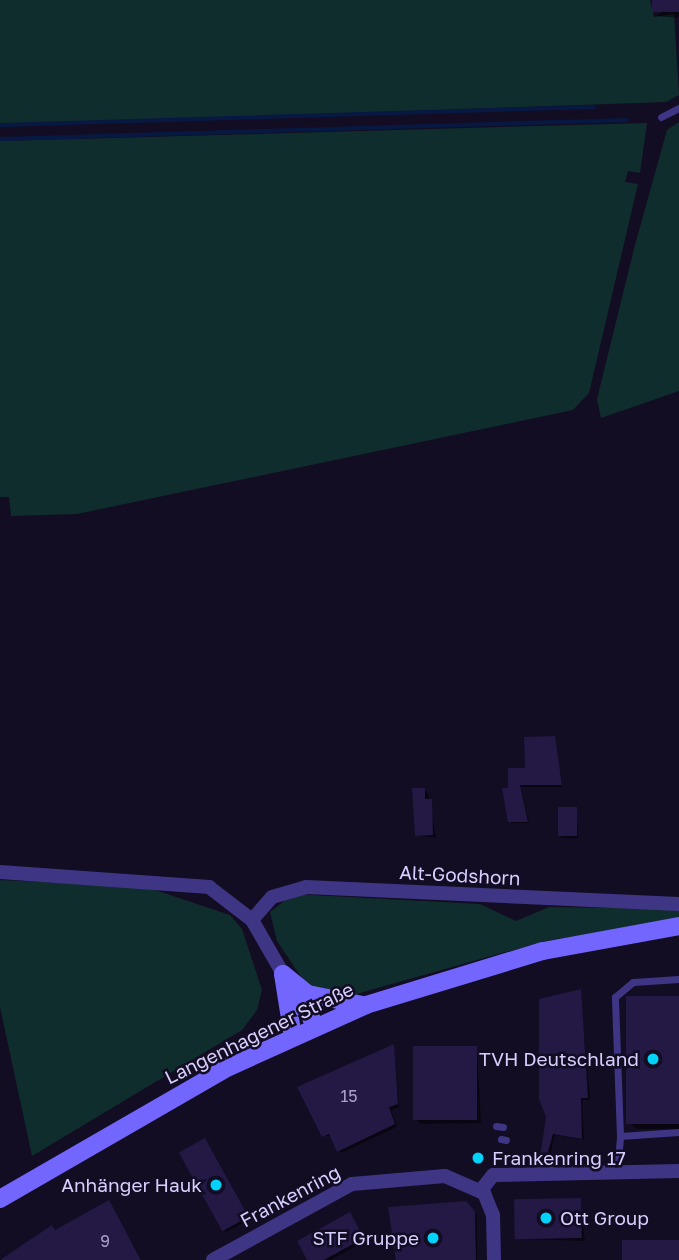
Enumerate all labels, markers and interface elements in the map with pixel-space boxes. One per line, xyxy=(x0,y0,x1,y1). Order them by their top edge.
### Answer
street label: Alt-Godshorn xyxy=(399,860,521,890)
street label: Langenhagener Straße xyxy=(161,977,357,1089)
place label: TVH Deutschland xyxy=(479,1048,639,1070)
marker: TVH Deutschland xyxy=(645,1051,661,1067)
house number: 15 xyxy=(340,1086,358,1106)
place label: Frankenring 17 xyxy=(492,1147,626,1169)
marker: Frankenring 17 xyxy=(470,1150,486,1166)
street label: Frankenring xyxy=(236,1160,344,1232)
place label: Anhänger Hauk xyxy=(61,1174,202,1196)
marker: Anhänger Hauk xyxy=(208,1177,224,1193)
place label: Ott Group xyxy=(560,1207,649,1229)
marker: Ott Group xyxy=(538,1210,554,1226)
place label: STF Gruppe xyxy=(313,1227,419,1249)
marker: STF Gruppe xyxy=(425,1230,441,1246)
house number: 9 xyxy=(100,1231,110,1251)

